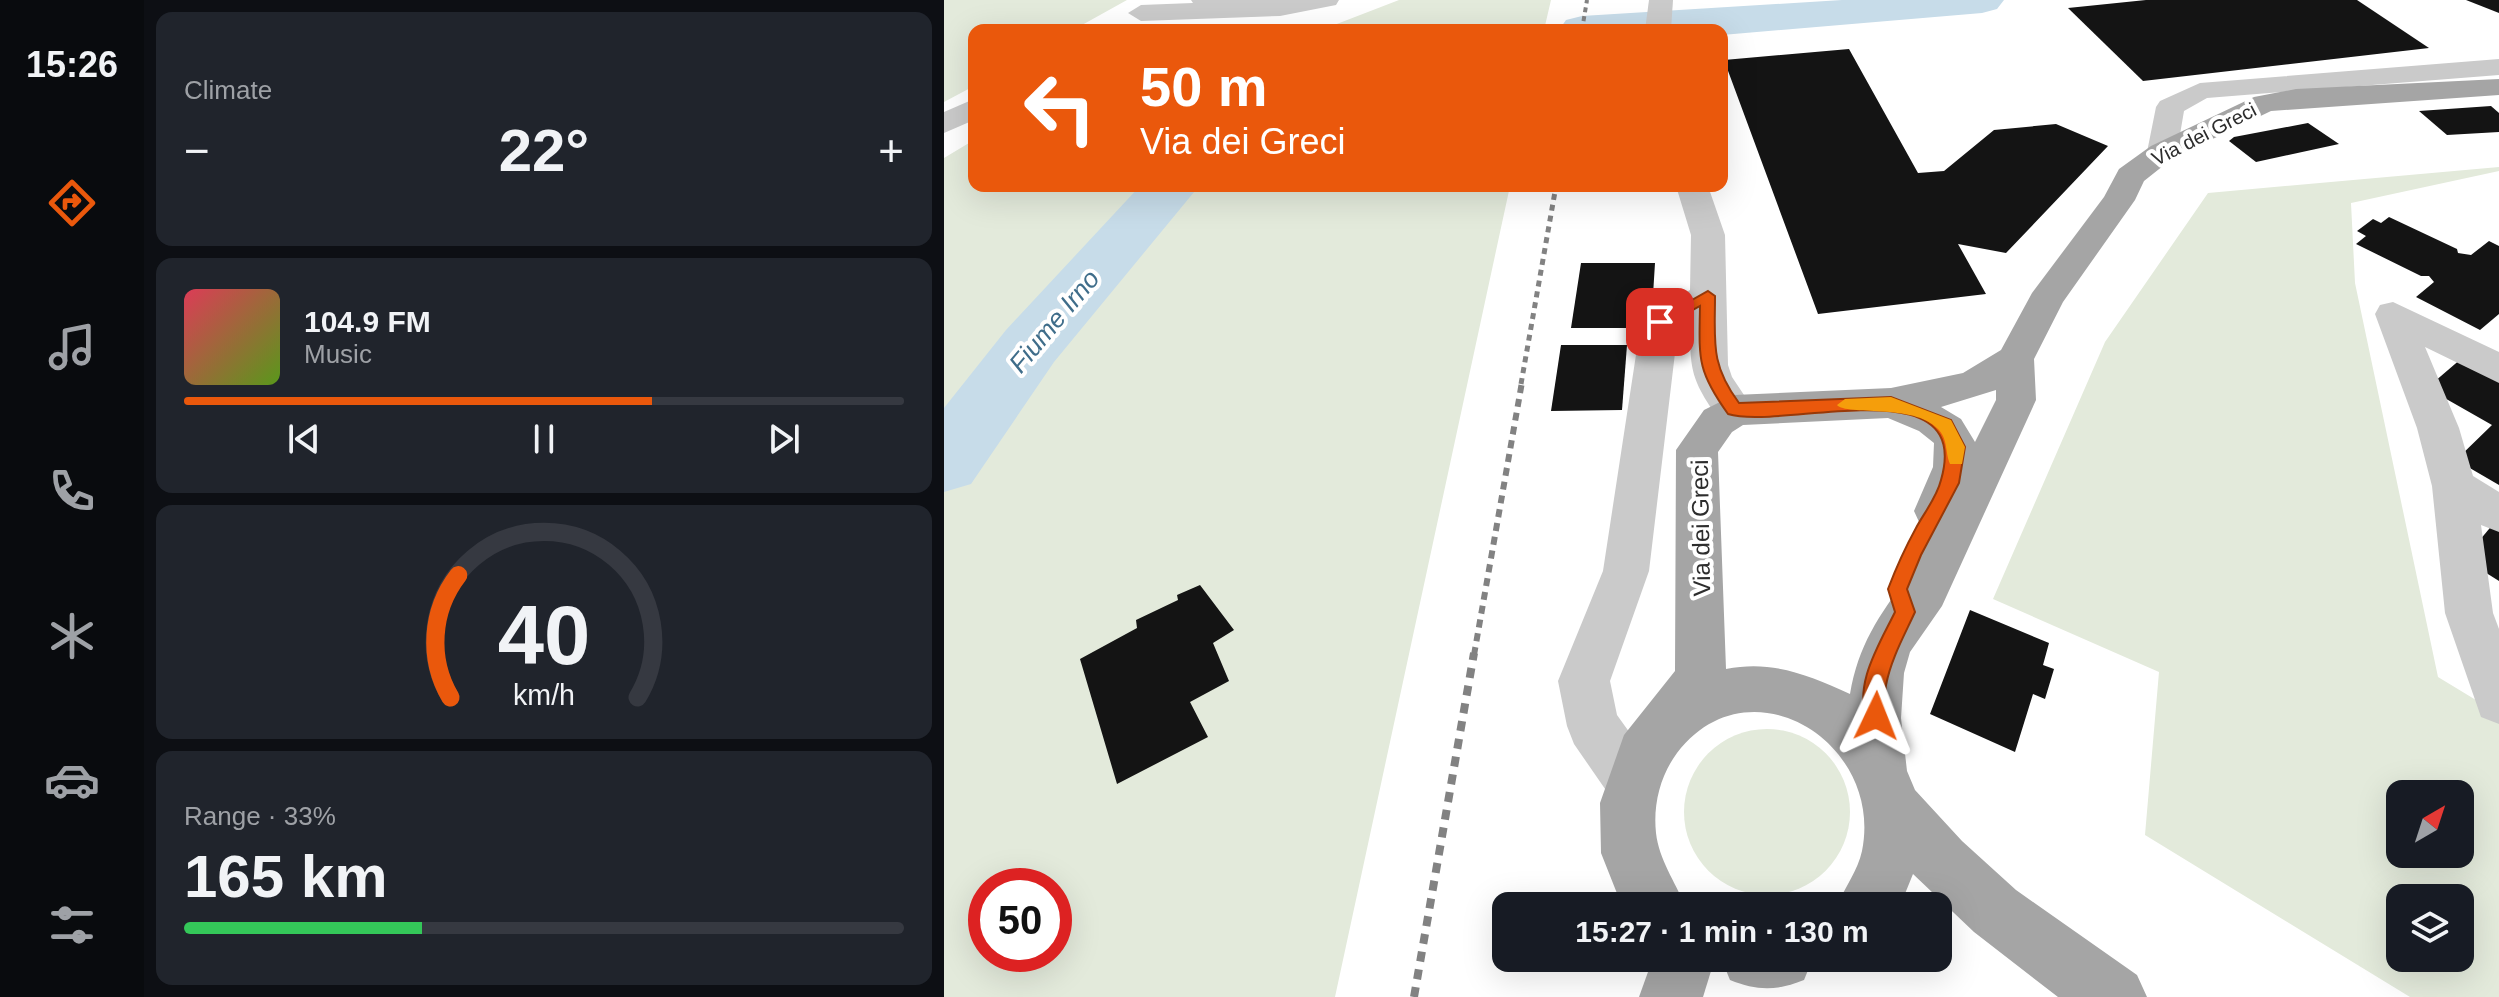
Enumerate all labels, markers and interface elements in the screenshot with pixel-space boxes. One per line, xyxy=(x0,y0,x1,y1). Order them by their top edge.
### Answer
text: 15:26 xyxy=(26,44,118,85)
text: 50 m xyxy=(1140,55,1268,118)
icon: left xyxy=(1008,56,1112,160)
text: Climate xyxy=(184,75,272,105)
street label: Via dei Greci xyxy=(2148,98,2260,170)
text: 22° xyxy=(499,117,589,184)
text: Via dei Greci xyxy=(1140,121,1345,162)
text: − xyxy=(184,126,210,175)
text: + xyxy=(878,126,904,175)
icon: directions xyxy=(44,175,100,231)
water label: Fiume Irno xyxy=(1003,264,1105,378)
pin xyxy=(1626,288,1694,356)
icon: arrive xyxy=(1638,300,1682,344)
text: 104.9 FM xyxy=(304,305,431,338)
icon: music xyxy=(44,319,100,375)
text: Music xyxy=(304,339,372,369)
icon: previous xyxy=(282,417,326,461)
icon: pause xyxy=(522,417,566,461)
icon: next xyxy=(762,417,806,461)
street label: Via dei Greci xyxy=(1686,459,1715,597)
icon: phone xyxy=(44,463,100,519)
text: 40 xyxy=(498,588,590,681)
icon: climate xyxy=(44,608,100,664)
position arrow xyxy=(1834,674,1918,758)
text: km/h xyxy=(513,679,575,711)
icon: car xyxy=(44,752,100,808)
north arrow xyxy=(2386,780,2474,868)
map controls xyxy=(2386,780,2474,972)
text: Range · 33% xyxy=(184,801,336,831)
text: 165 km xyxy=(184,843,388,910)
speed limit sign: 50 xyxy=(968,868,1072,972)
button: layers xyxy=(2386,884,2474,972)
icon: filters xyxy=(44,897,100,953)
text: 15:27 · 1 min · 130 m xyxy=(1575,915,1869,948)

